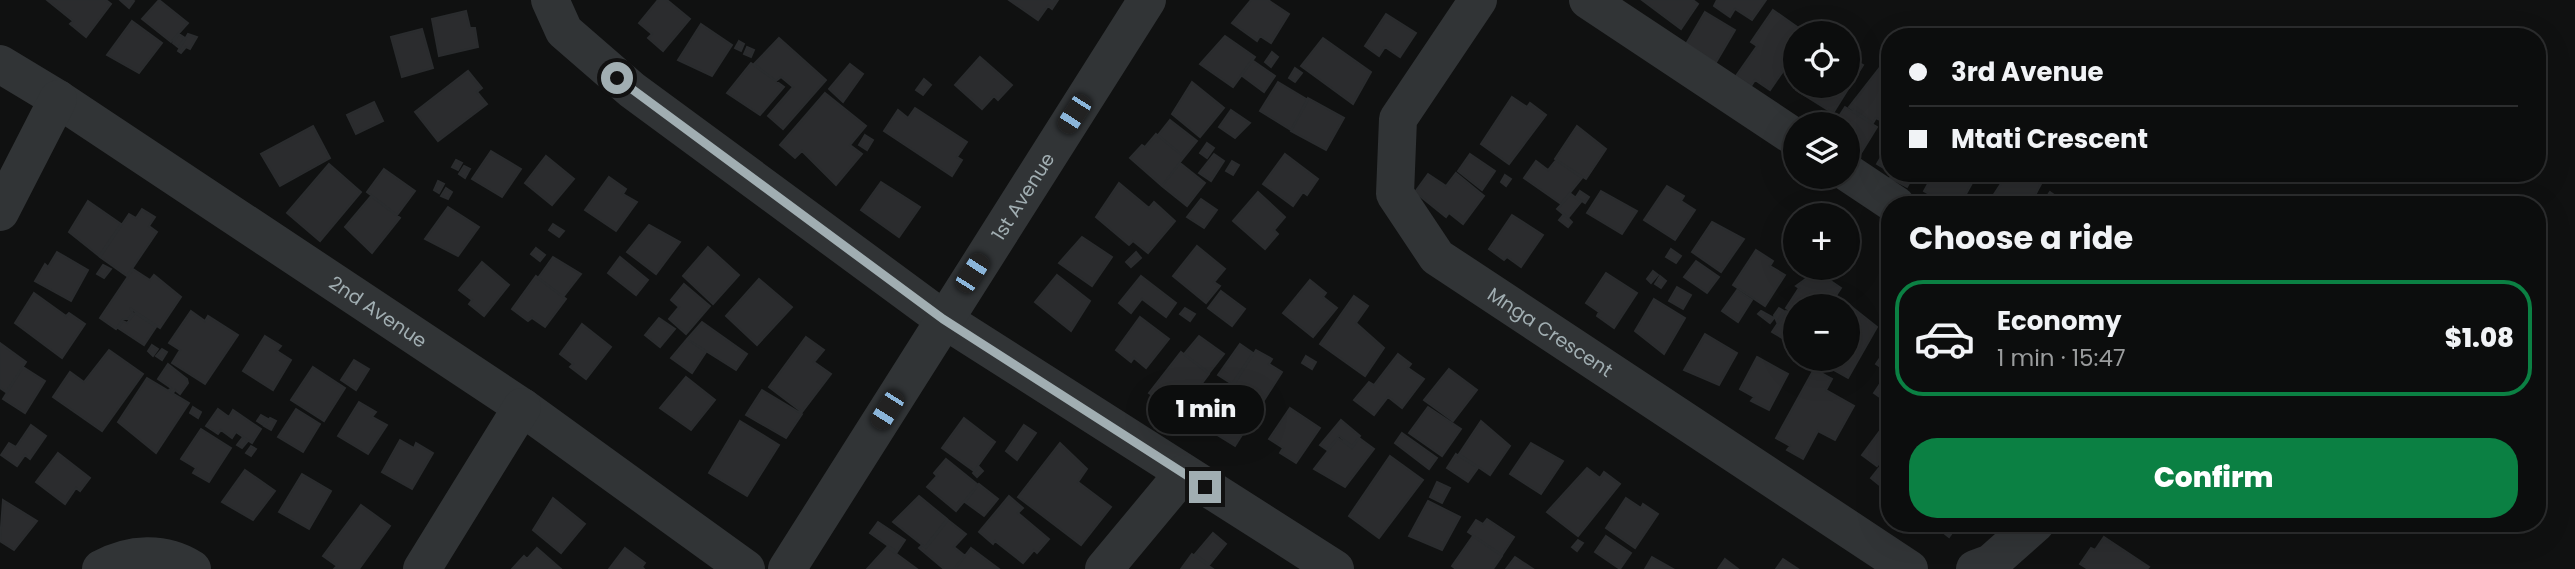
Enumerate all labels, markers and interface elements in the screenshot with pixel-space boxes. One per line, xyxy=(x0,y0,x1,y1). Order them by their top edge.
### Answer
map controls xyxy=(1783,21,1860,371)
button: locate xyxy=(1783,21,1860,98)
text: 3rd Avenue xyxy=(1951,54,2104,90)
route start xyxy=(601,62,633,94)
car xyxy=(1054,91,1095,137)
button: layers xyxy=(1783,112,1860,189)
text: Mtati Crescent xyxy=(1951,121,2148,157)
street label: 1st Avenue xyxy=(985,147,1061,246)
button: + xyxy=(1783,203,1860,280)
text: Choose a ride xyxy=(1909,215,2133,260)
car xyxy=(952,250,993,296)
street label: 2nd Avenue xyxy=(324,270,432,354)
street label: Mnga Crescent xyxy=(1482,281,1618,384)
button: − xyxy=(1783,294,1860,371)
text: Economy xyxy=(1997,303,2121,339)
icon: car xyxy=(1913,307,1976,370)
text: $1.08 xyxy=(2445,320,2514,356)
text: 1 min · 15:47 xyxy=(1997,342,2125,374)
callout: 1 min xyxy=(1147,386,1263,434)
car xyxy=(867,387,908,433)
text: 1 min xyxy=(1176,393,1236,425)
button: Confirm xyxy=(1909,438,2518,518)
route end xyxy=(1189,471,1221,503)

